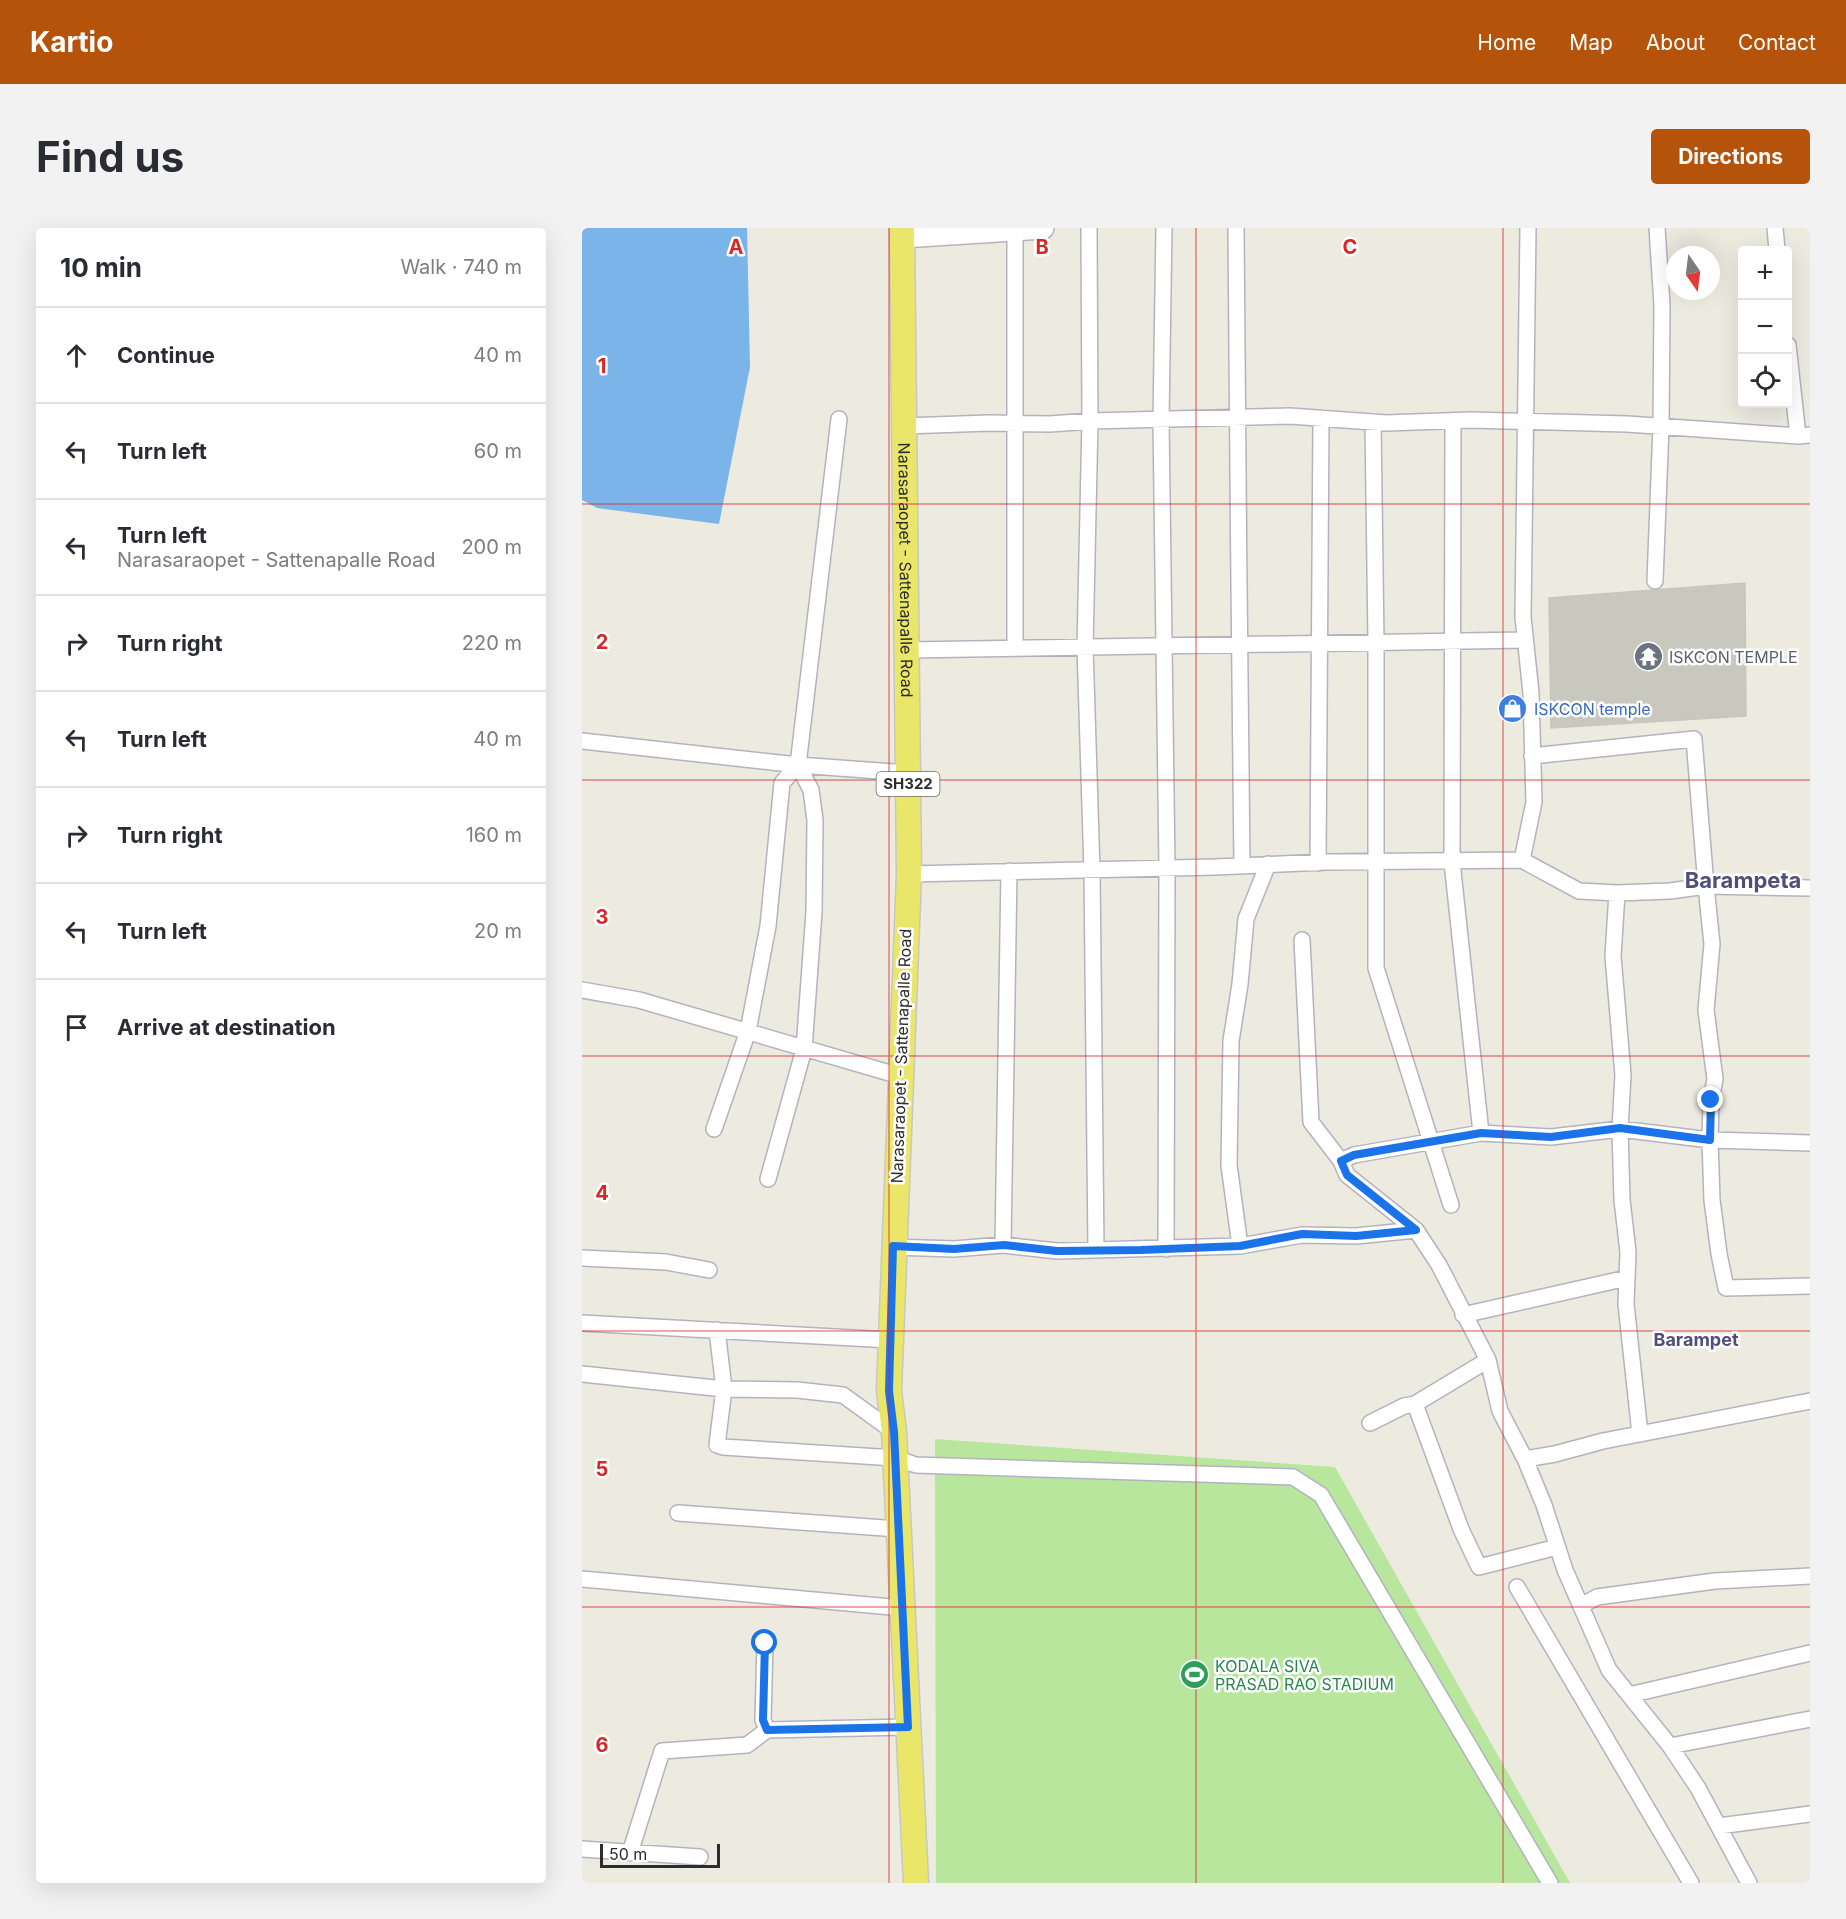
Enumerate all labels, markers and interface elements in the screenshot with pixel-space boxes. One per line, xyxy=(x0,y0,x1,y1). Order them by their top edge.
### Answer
text: Kartio xyxy=(30,25,113,59)
text: Home xyxy=(1477,30,1536,55)
text: Map xyxy=(1569,30,1613,55)
text: About xyxy=(1646,30,1705,55)
text: Contact xyxy=(1738,30,1816,55)
button: Directions xyxy=(1651,129,1810,184)
text: Find us xyxy=(36,131,184,182)
text: A xyxy=(729,235,744,259)
text: B xyxy=(1035,235,1049,259)
text: C xyxy=(1343,235,1357,259)
north arrow xyxy=(1666,246,1720,300)
map controls xyxy=(1738,246,1792,408)
button: + xyxy=(1738,246,1792,300)
text: 10 min xyxy=(60,252,142,283)
text: Walk · 740 m xyxy=(400,255,522,279)
button: − xyxy=(1738,300,1792,354)
icon: ahead xyxy=(60,339,93,372)
text: Continue xyxy=(117,342,215,368)
text: 40 m xyxy=(473,343,522,367)
text: 1 xyxy=(598,354,606,378)
button: locate xyxy=(1738,354,1792,408)
icon: left xyxy=(60,435,93,468)
text: Turn left xyxy=(117,438,207,464)
text: 60 m xyxy=(474,439,522,463)
street label: Narasaraopet - Sattenapalle Road xyxy=(894,442,917,698)
text: Turn left xyxy=(117,522,207,548)
icon: left xyxy=(60,531,93,564)
text: 200 m xyxy=(461,535,522,559)
text: Narasaraopet - Sattenapalle Road xyxy=(117,548,436,572)
icon: right xyxy=(60,627,93,660)
text: Turn right xyxy=(117,630,223,656)
text: 2 xyxy=(596,630,608,654)
text: 220 m xyxy=(462,631,522,655)
temple icon: ISKCON TEMPLE xyxy=(1632,641,1664,673)
place label: ISKCON TEMPLE xyxy=(1669,647,1798,667)
shop icon: ISKCON temple xyxy=(1497,693,1529,725)
place label: ISKCON temple xyxy=(1534,699,1651,719)
icon: left xyxy=(60,723,93,756)
text: Turn left xyxy=(117,726,207,752)
text: 40 m xyxy=(473,727,522,751)
road number: SH322 xyxy=(876,772,940,796)
icon: right xyxy=(60,819,93,852)
text: Turn right xyxy=(117,822,223,848)
text: 160 m xyxy=(466,823,522,847)
district label: Barampeta xyxy=(1685,867,1801,893)
text: 3 xyxy=(596,905,608,929)
icon: left xyxy=(60,915,93,948)
text: Turn left xyxy=(117,918,207,944)
text: 20 m xyxy=(474,919,522,943)
street label: Narasaraopet - Sattenapalle Road xyxy=(887,928,915,1184)
icon: arrive xyxy=(60,1011,93,1044)
text: Arrive at destination xyxy=(117,1014,336,1040)
route end xyxy=(1697,1086,1723,1112)
text: 4 xyxy=(595,1181,609,1205)
district label: Barampet xyxy=(1654,1329,1739,1350)
text: 5 xyxy=(596,1457,608,1481)
route start xyxy=(751,1629,777,1655)
place label: KODALA SIVA PRASAD RAO STADIUM xyxy=(1215,1656,1394,1694)
sports icon: KODALA SIVA PRASAD RAO STADIUM xyxy=(1178,1659,1210,1691)
text: 6 xyxy=(596,1733,609,1757)
scale bar xyxy=(600,1841,720,1868)
text: 50 m xyxy=(609,1844,647,1864)

